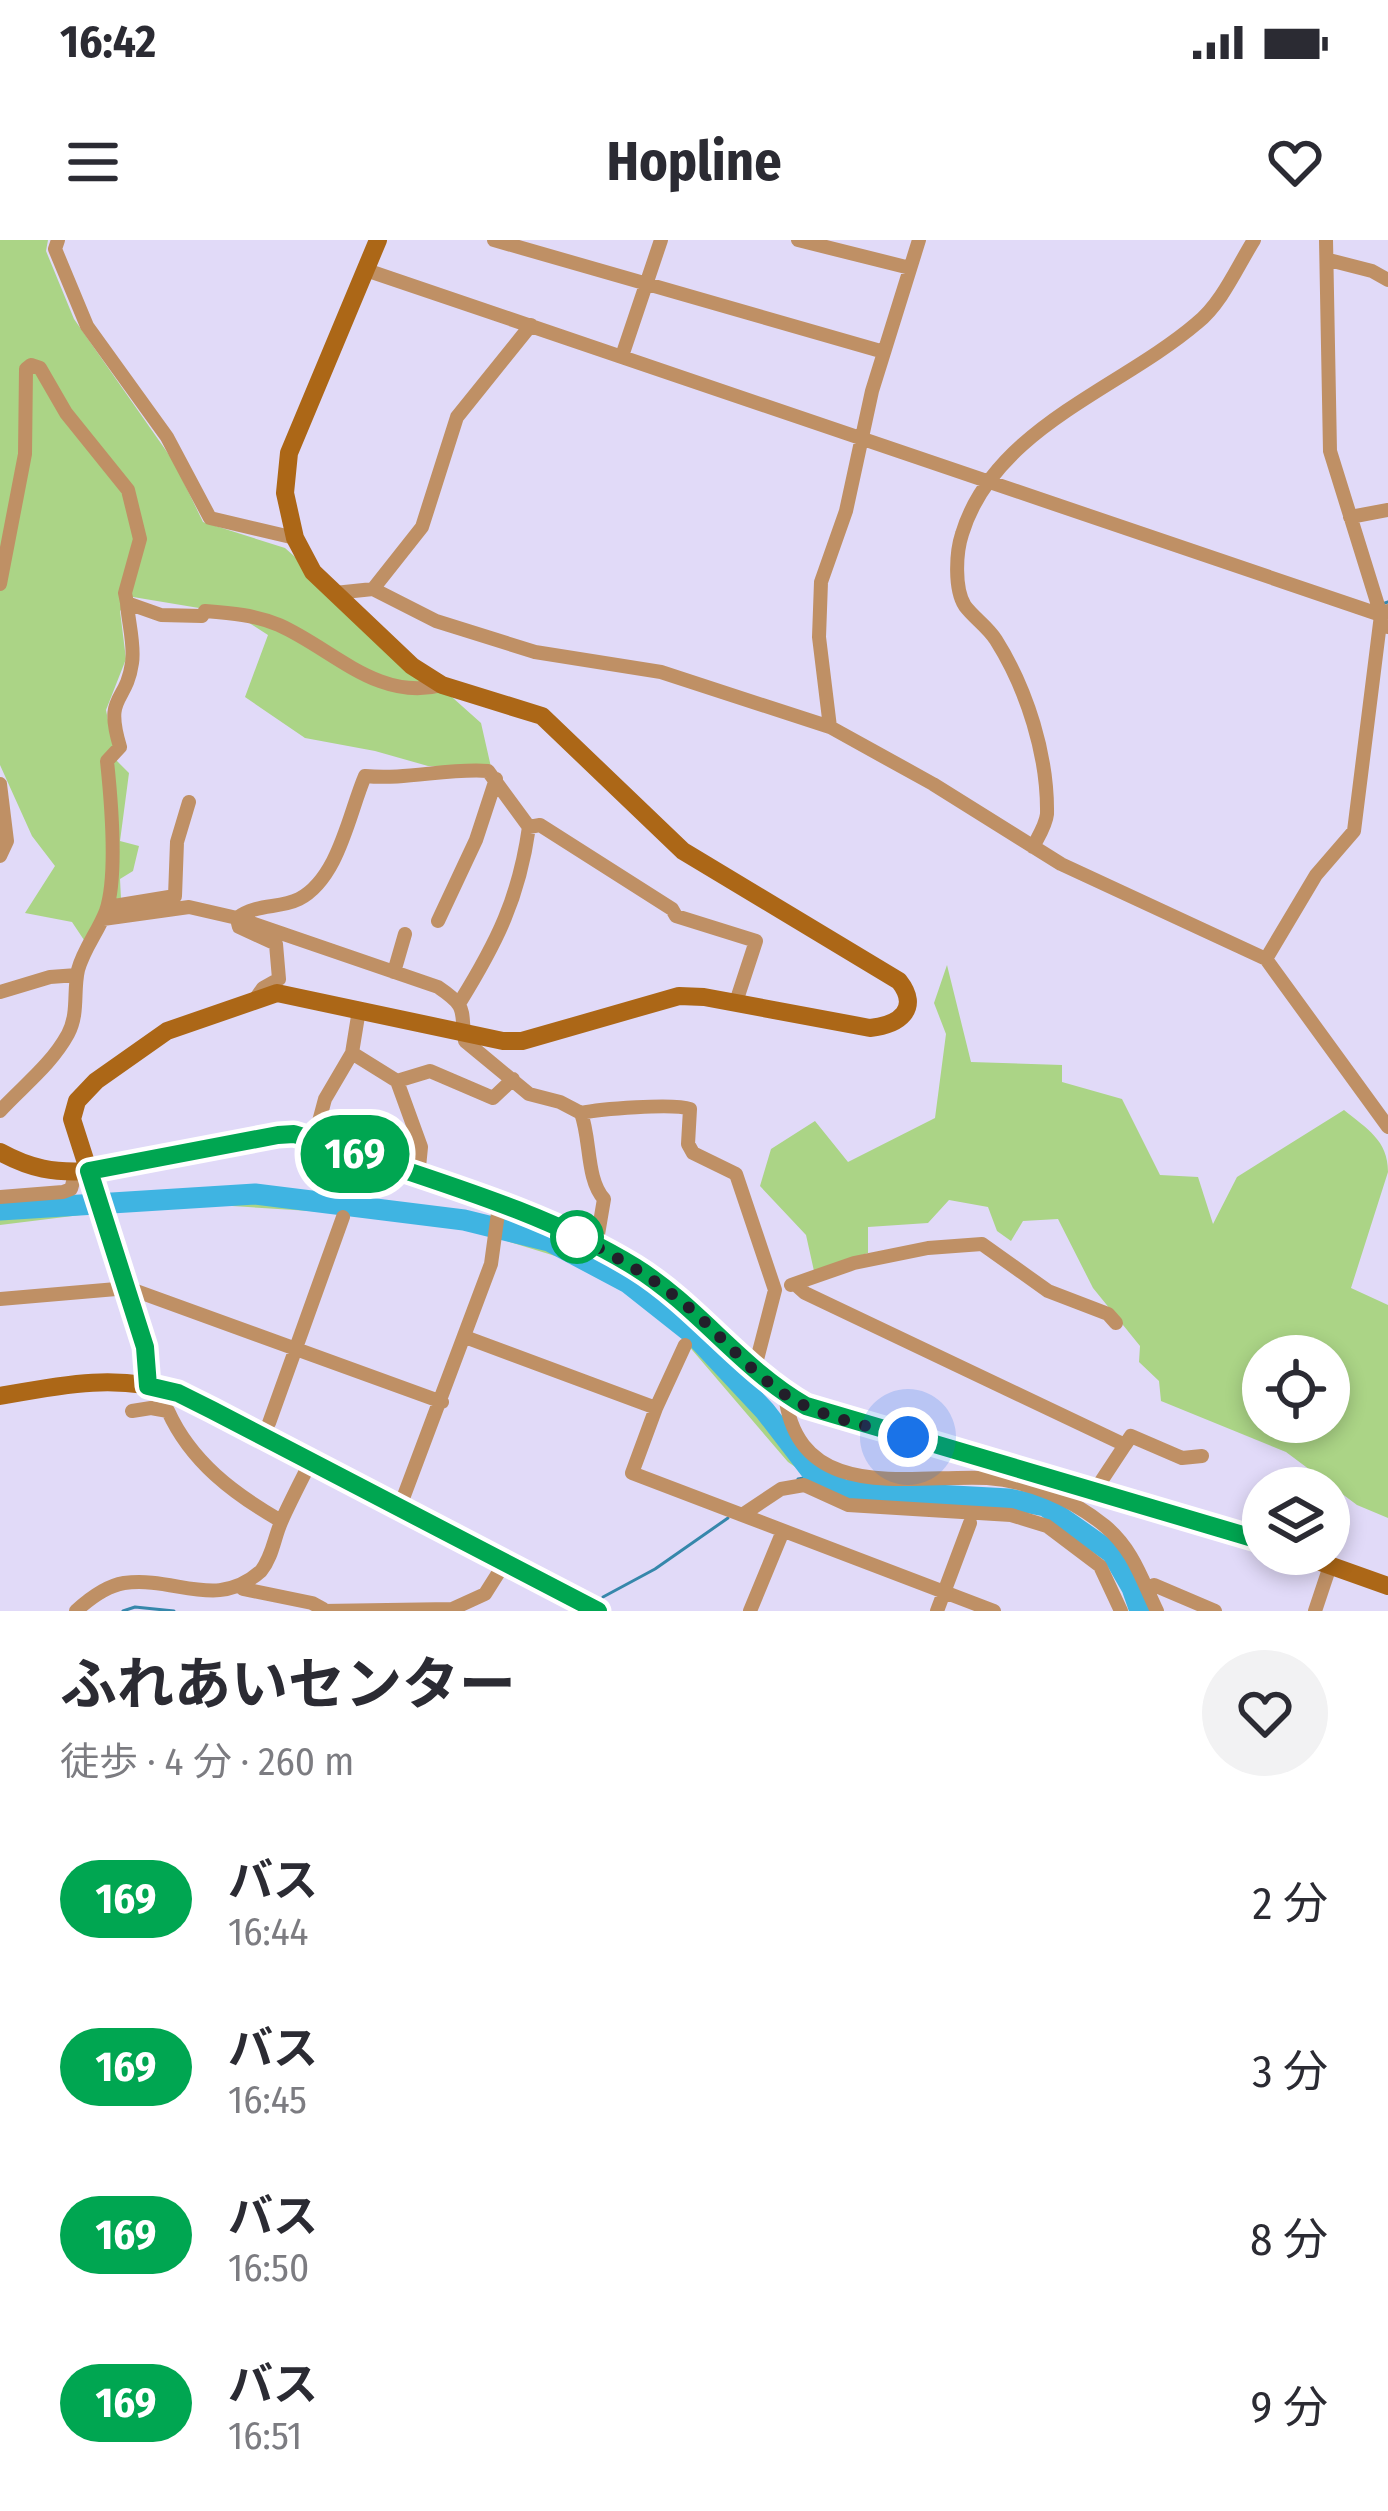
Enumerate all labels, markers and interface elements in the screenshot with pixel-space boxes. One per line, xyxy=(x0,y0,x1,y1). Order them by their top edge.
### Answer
text: 16:42 xyxy=(60,15,156,69)
icon: menu xyxy=(60,129,126,195)
icon: heart xyxy=(1262,129,1328,195)
text: Hopline xyxy=(606,130,782,194)
line badge: 169 xyxy=(286,1115,424,1193)
text: 169 xyxy=(325,1129,385,1179)
unlabelled marker xyxy=(552,1212,602,1262)
map controls xyxy=(1242,1335,1350,1575)
button: locate xyxy=(1242,1335,1350,1443)
your location xyxy=(878,1407,938,1467)
button: layers xyxy=(1242,1467,1350,1575)
button: heart xyxy=(1202,1650,1328,1776)
text: ふれあいセンター xyxy=(60,1651,516,1719)
text: 徒歩 · 4 分 · 260 m xyxy=(60,1739,354,1785)
text: バス xyxy=(228,1854,318,1908)
text: 169 xyxy=(96,1874,156,1924)
text: 2 分 xyxy=(1253,1877,1328,1931)
text: 16:44 xyxy=(228,1909,308,1955)
text: バス xyxy=(228,2022,318,2076)
text: 169 xyxy=(96,2042,156,2092)
text: 3 分 xyxy=(1252,2045,1328,2099)
text: 16:45 xyxy=(228,2077,307,2123)
text: バス xyxy=(228,2190,318,2244)
text: 169 xyxy=(96,2210,156,2260)
text: 8 分 xyxy=(1250,2213,1328,2267)
text: 16:50 xyxy=(228,2245,309,2291)
text: バス xyxy=(228,2358,318,2412)
text: 169 xyxy=(96,2378,156,2428)
text: 9 分 xyxy=(1251,2381,1328,2435)
text: 16:51 xyxy=(228,2413,302,2459)

